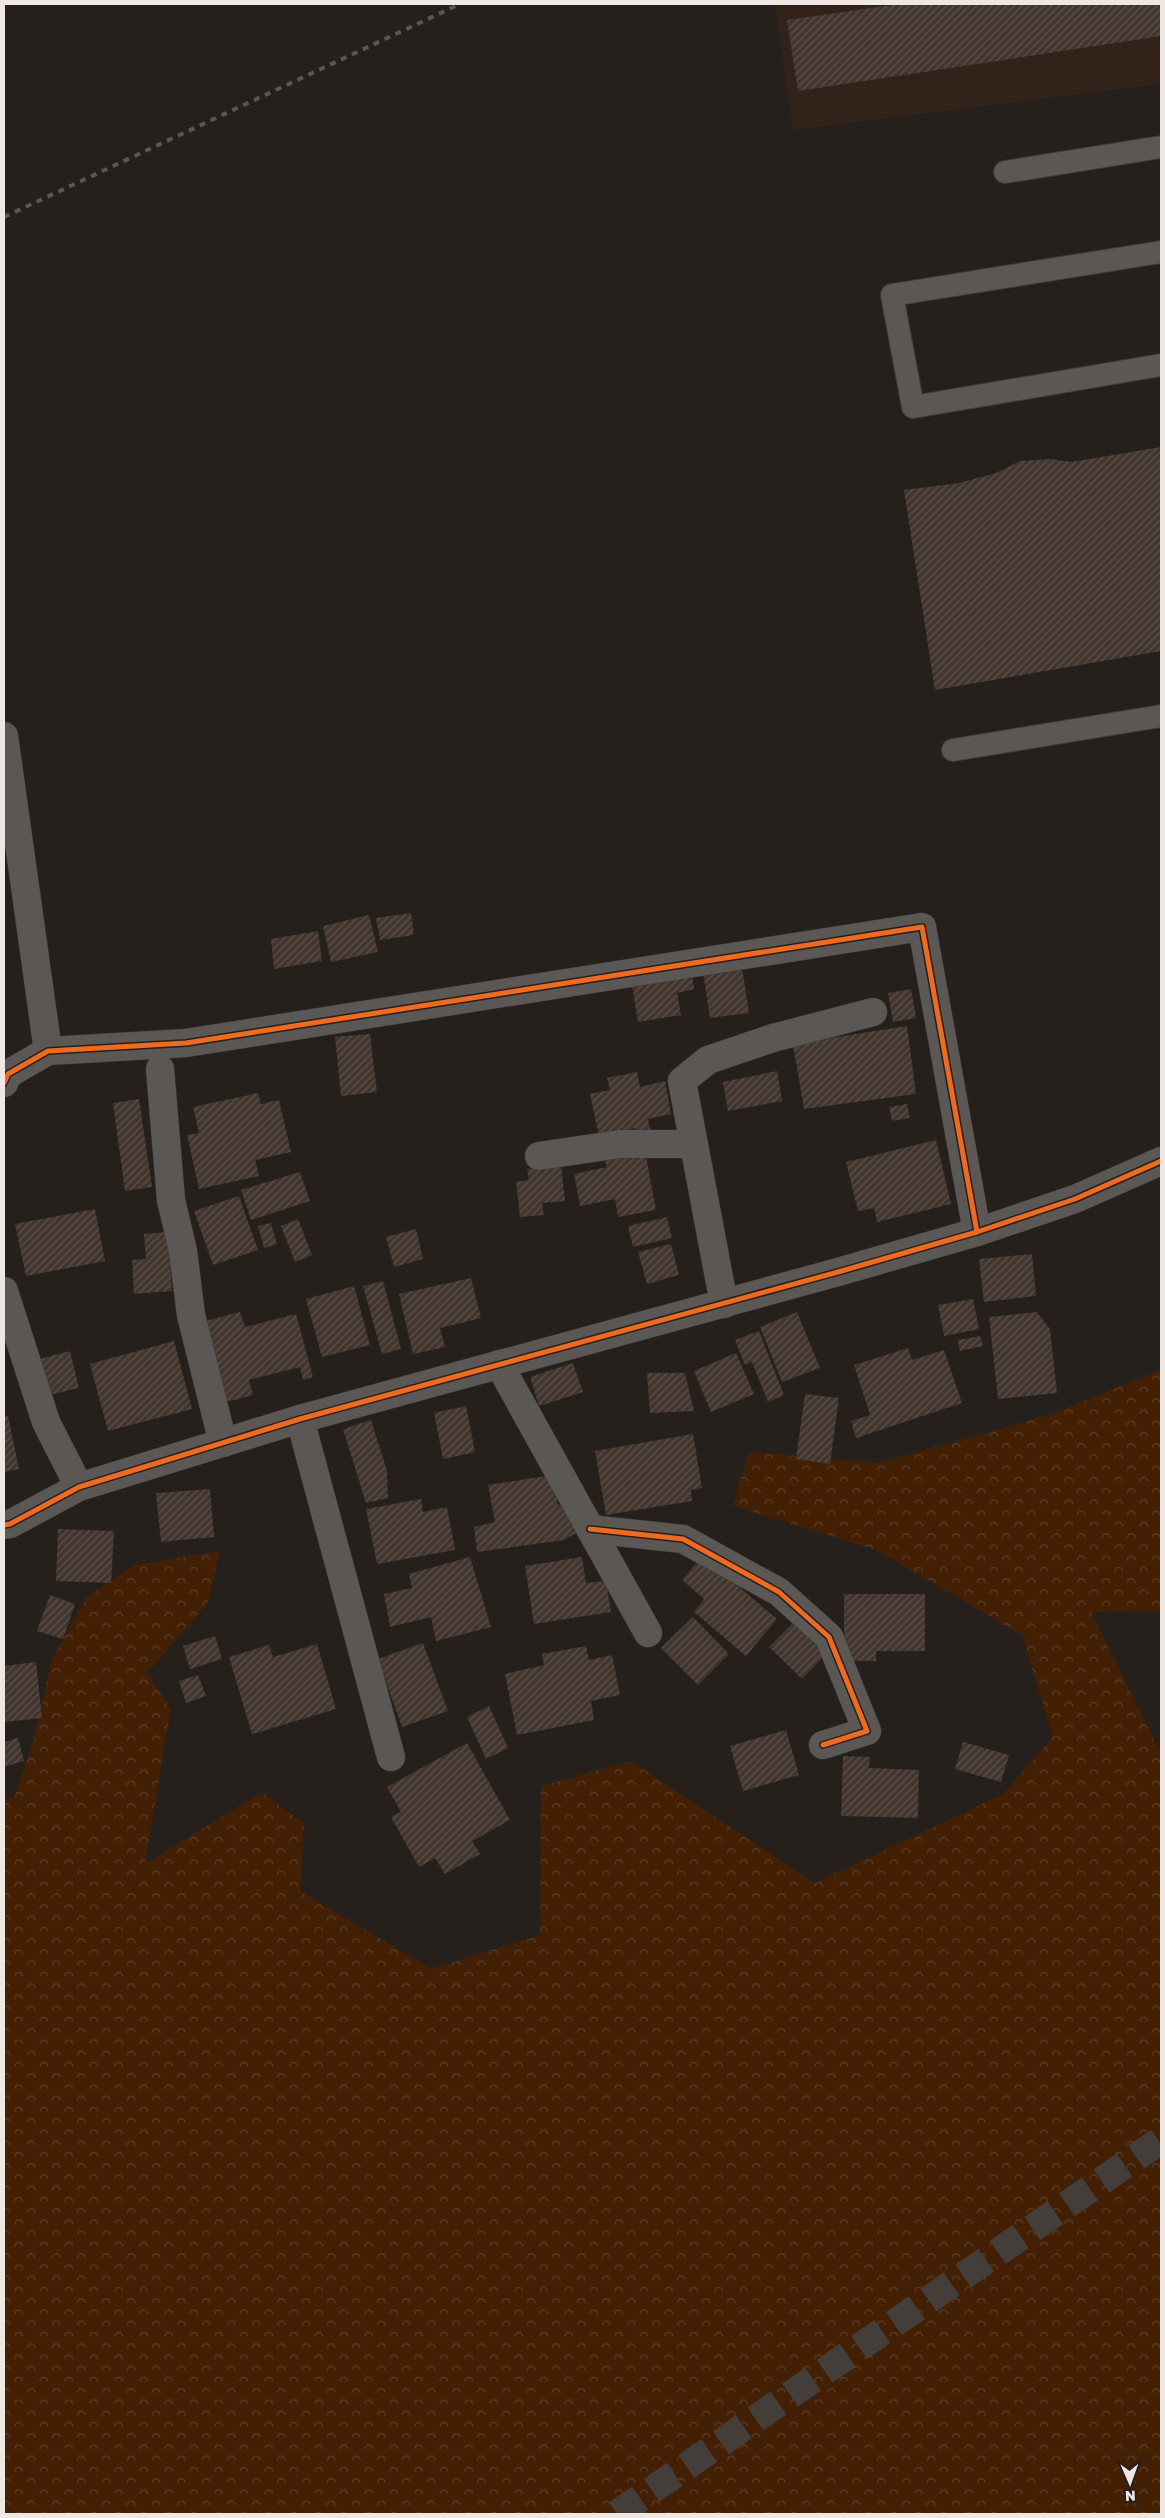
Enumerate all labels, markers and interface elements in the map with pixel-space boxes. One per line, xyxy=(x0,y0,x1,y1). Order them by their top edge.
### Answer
north arrow xyxy=(1105,2458,1155,2508)
text: N xyxy=(1125,2488,1136,2505)

